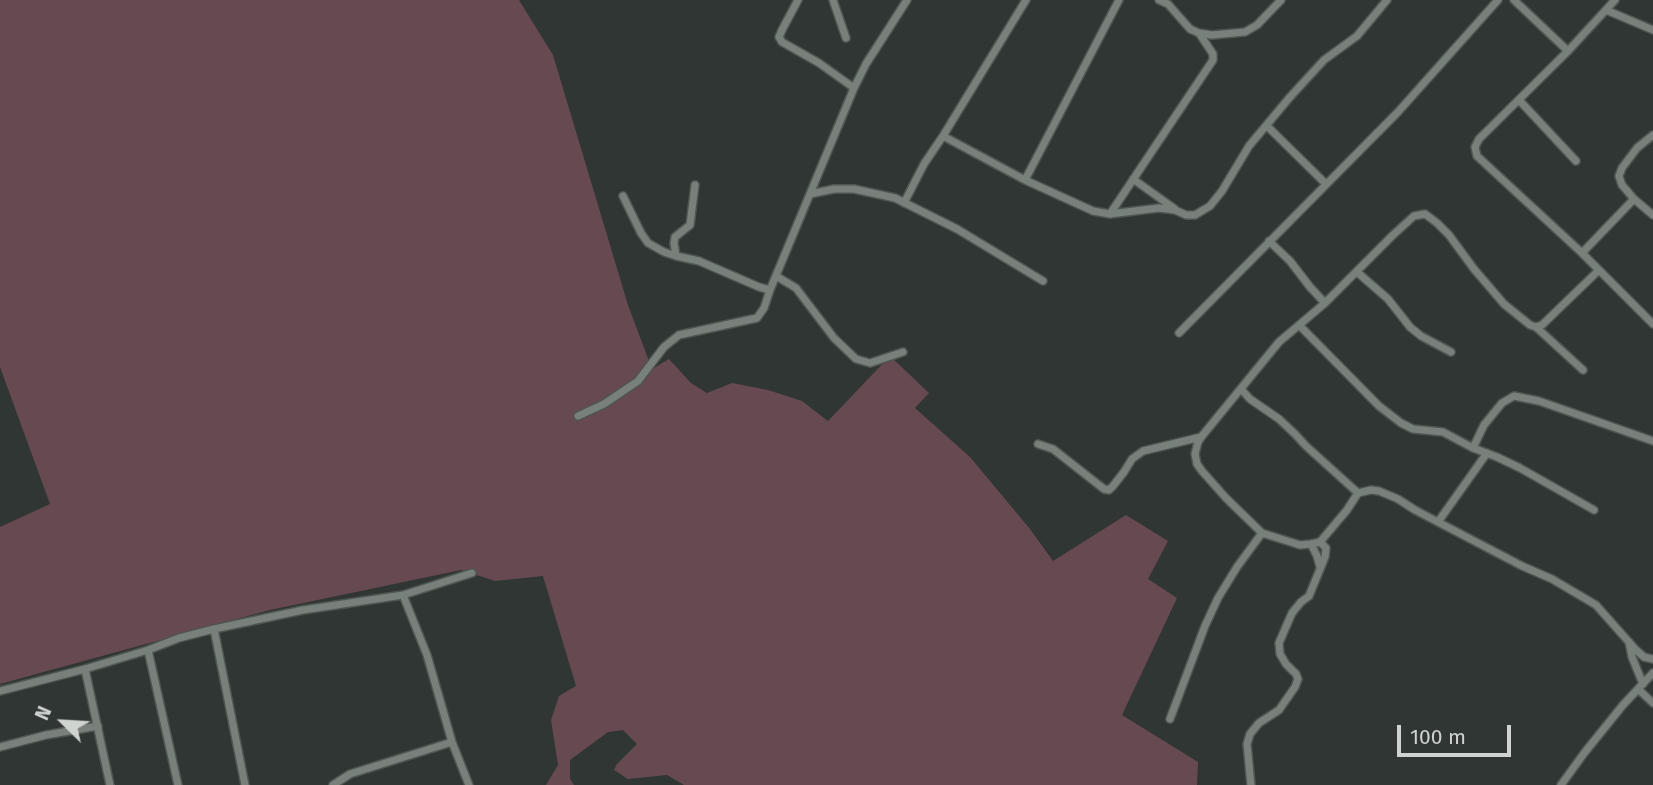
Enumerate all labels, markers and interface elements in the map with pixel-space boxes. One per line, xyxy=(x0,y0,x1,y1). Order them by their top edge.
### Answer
north arrow xyxy=(28,687,98,757)
text: N xyxy=(30,703,56,724)
scale bar xyxy=(1401,712,1515,756)
text: 100 m xyxy=(1410,724,1466,750)

